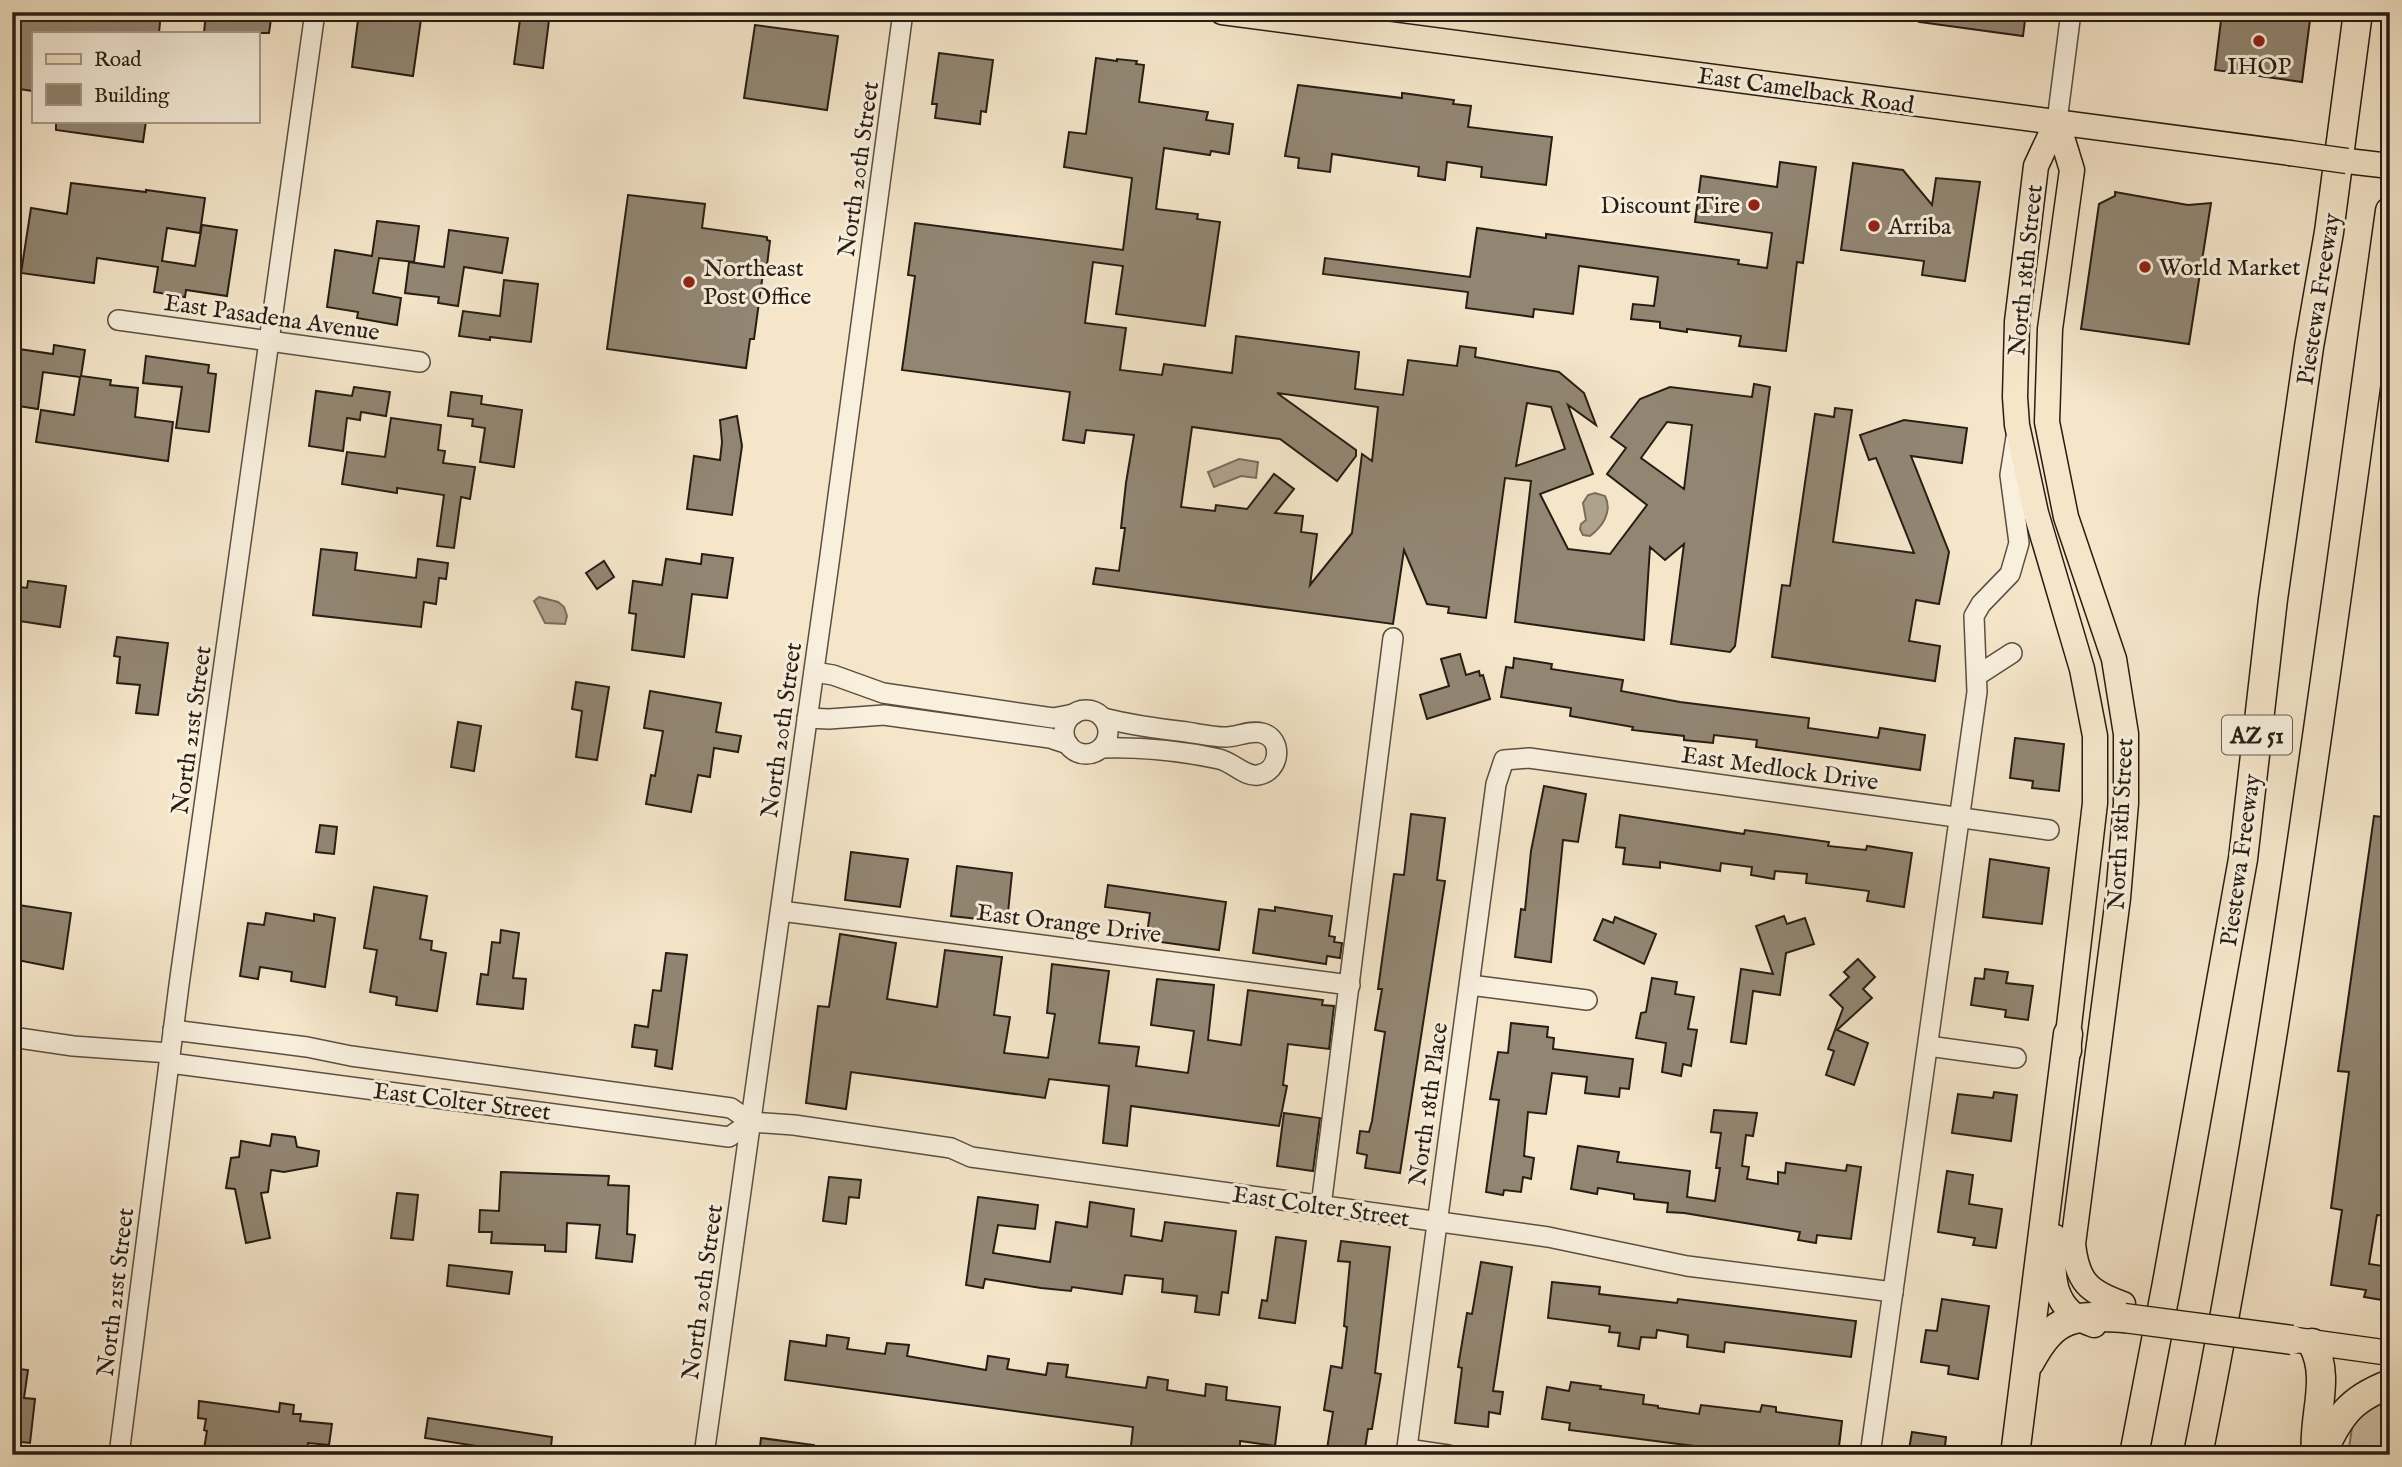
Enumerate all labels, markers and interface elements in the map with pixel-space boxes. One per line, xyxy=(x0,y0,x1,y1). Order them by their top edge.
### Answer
legend xyxy=(32,32,259,122)
marker: IHOP xyxy=(2251,33,2267,49)
text: Road xyxy=(94,47,142,74)
place label: IHOP xyxy=(2227,52,2291,83)
street label: East Camelback Road xyxy=(1696,61,1916,122)
street label: North 20th Street xyxy=(832,79,887,259)
text: Building xyxy=(94,83,170,110)
street label: North 18th Street xyxy=(2002,183,2051,357)
place label: Discount Tire xyxy=(1600,191,1740,222)
marker: Discount Tire xyxy=(1746,197,1762,213)
street label: Piestewa Freeway xyxy=(2291,211,2348,387)
place label: Arriba xyxy=(1887,212,1952,243)
marker: Arriba xyxy=(1866,218,1882,234)
place label: World Market xyxy=(2159,253,2300,284)
place label: Northeast Post Office xyxy=(703,254,811,313)
marker: World Market xyxy=(2137,259,2153,275)
marker: Northeast Post Office xyxy=(681,274,697,290)
street label: East Pasadena Avenue xyxy=(162,288,382,349)
street label: North 20th Street xyxy=(755,640,810,820)
street label: North 21st Street xyxy=(165,644,220,816)
road number: AZ 51 xyxy=(2222,716,2292,754)
street label: North 18th Street xyxy=(2102,737,2141,911)
street label: East Medlock Drive xyxy=(1679,740,1880,799)
street label: Piestewa Freeway xyxy=(2214,772,2269,948)
street label: East Orange Drive xyxy=(975,898,1163,951)
street label: North 18th Place xyxy=(1403,1020,1456,1188)
street label: East Colter Street xyxy=(371,1076,552,1129)
street label: East Colter Street xyxy=(1230,1180,1411,1235)
street label: North 20th Street xyxy=(676,1202,731,1382)
street label: North 21st Street xyxy=(91,1206,142,1378)

